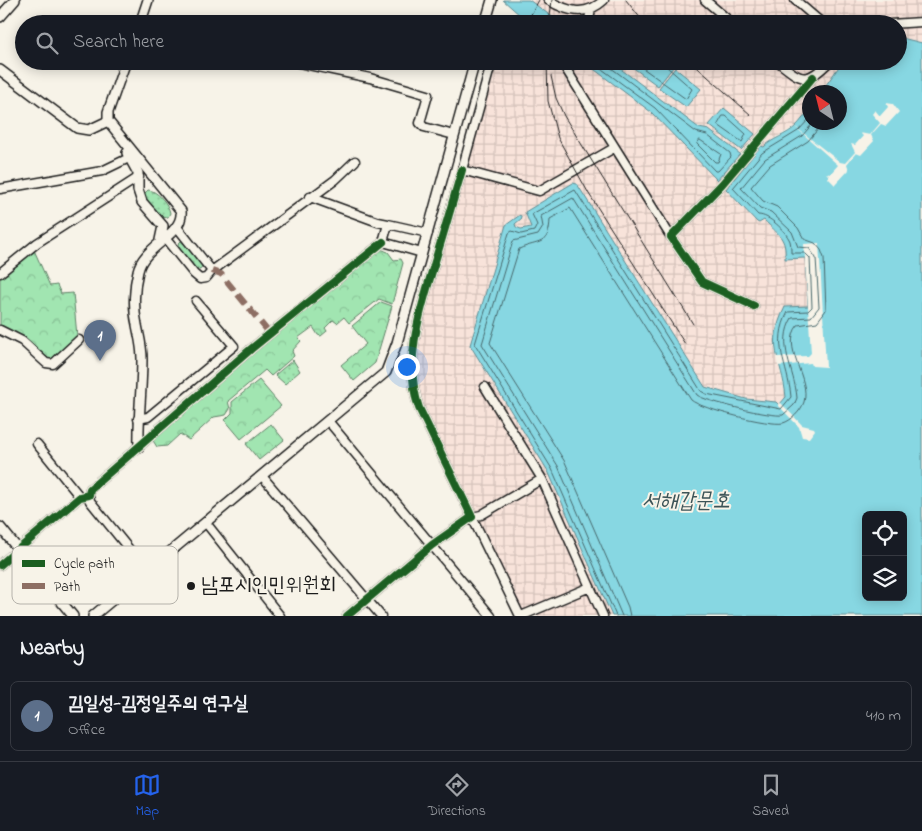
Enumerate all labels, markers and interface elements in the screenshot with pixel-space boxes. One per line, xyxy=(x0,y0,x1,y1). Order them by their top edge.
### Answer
search box xyxy=(15,15,907,70)
icon: search xyxy=(33,29,61,57)
text: Search here xyxy=(73,29,164,56)
north arrow xyxy=(802,85,847,130)
pin: 1 xyxy=(84,320,116,361)
your location xyxy=(394,354,420,380)
water label: 서해갑문호 xyxy=(642,486,730,518)
map controls xyxy=(862,511,907,601)
button: locate xyxy=(862,511,907,556)
legend xyxy=(12,546,178,604)
text: Cycle path xyxy=(54,554,115,576)
button: layers xyxy=(862,556,907,601)
place label: 남포시인민위원회 xyxy=(201,571,336,601)
text: Path xyxy=(54,577,80,598)
marker: 남포시인민위원회 xyxy=(185,580,197,592)
text: Nearby xyxy=(20,634,84,664)
text: 김일성-김정일주의 연구실 xyxy=(68,691,248,718)
text: 1 xyxy=(34,704,40,728)
text: 410 m xyxy=(866,704,901,728)
text: Office xyxy=(68,718,105,742)
tab: Map xyxy=(133,771,161,822)
tab: Directions xyxy=(428,771,486,822)
tab: Saved xyxy=(752,771,789,822)

